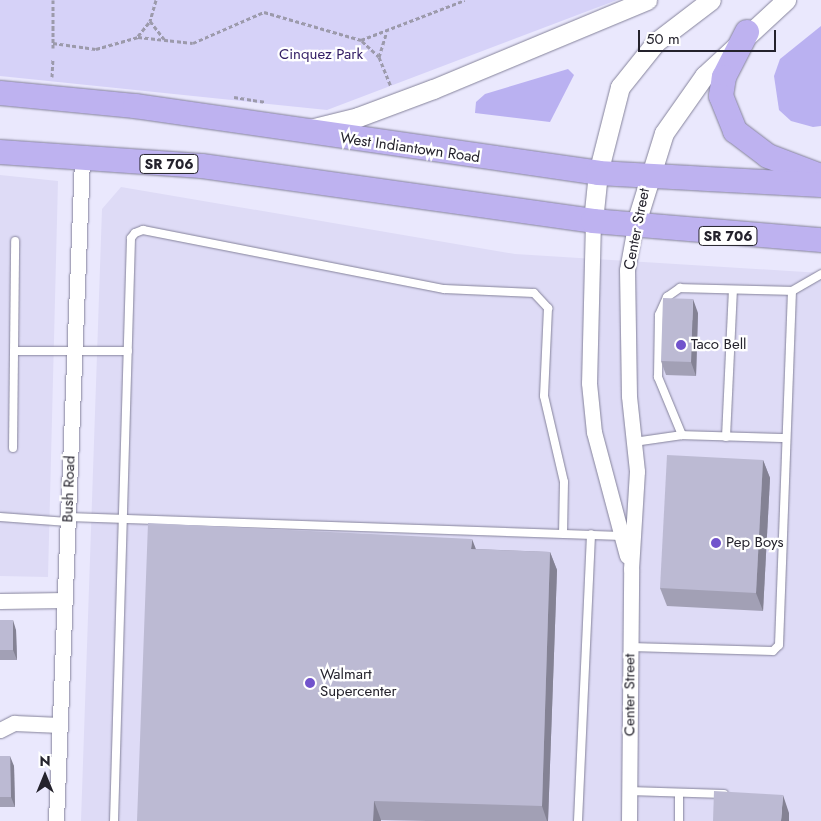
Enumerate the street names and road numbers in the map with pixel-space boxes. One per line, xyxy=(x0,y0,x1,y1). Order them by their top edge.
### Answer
street label: West Indiantown Road xyxy=(339,129,481,167)
road number: SR 706 xyxy=(139,152,199,175)
street label: Center Street xyxy=(620,187,654,271)
road number: SR 706 xyxy=(698,225,758,248)
street label: Bush Road xyxy=(59,455,79,523)
street label: Center Street xyxy=(621,654,639,736)

